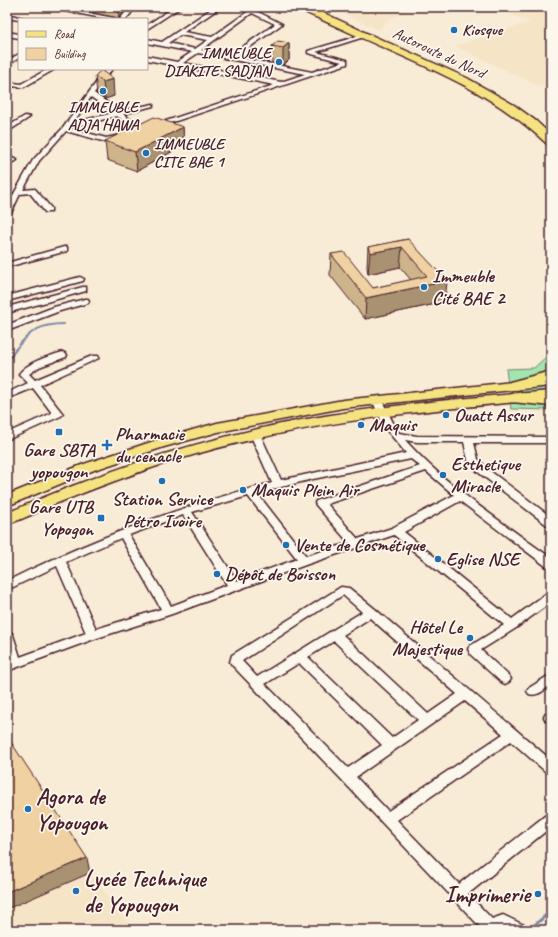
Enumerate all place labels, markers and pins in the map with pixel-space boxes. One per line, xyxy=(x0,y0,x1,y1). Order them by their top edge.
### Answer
place label: Kiosque xyxy=(462,20,504,40)
marker: Kiosque xyxy=(449,25,459,35)
place label: IMMEUBLE DIAKITE SADJAN xyxy=(164,43,274,81)
marker: IMMEUBLE DIAKITE SADJAN xyxy=(274,57,284,67)
marker: IMMEUBLE ADJA HAWA xyxy=(98,86,108,96)
place label: IMMEUBLE ADJA HAWA xyxy=(68,97,140,135)
place label: IMMEUBLE CITE BAE 1 xyxy=(154,134,226,172)
marker: IMMEUBLE CITE BAE 1 xyxy=(141,148,151,158)
place label: Immeuble Cité BAE 2 xyxy=(432,264,507,310)
marker: Immeuble Cité BAE 2 xyxy=(419,282,429,292)
place label: Ouatt Assur xyxy=(454,403,535,427)
marker: Ouatt Assur xyxy=(441,410,451,420)
place label: Maquis xyxy=(369,413,418,437)
marker: Maquis xyxy=(356,420,366,430)
place label: Pharmacie du cenacle xyxy=(115,422,186,468)
marker: Gare SBTA yopougon xyxy=(54,427,64,437)
place label: Gare SBTA yopougon xyxy=(23,438,96,484)
marker: Pharmacie du cenacle xyxy=(102,440,112,450)
place label: Esthetique Miracle xyxy=(451,452,521,498)
marker: Esthetique Miracle xyxy=(438,470,448,480)
marker: Station Service Pétro Ivoire xyxy=(157,476,167,486)
place label: Maquis Plein Air xyxy=(251,478,361,502)
marker: Maquis Plein Air xyxy=(238,485,248,495)
place label: Station Service Pétro Ivoire xyxy=(112,487,214,533)
place label: Gare UTB Yopogon xyxy=(29,495,95,541)
marker: Gare UTB Yopogon xyxy=(96,513,106,523)
place label: Vente de Cosmétique xyxy=(294,533,426,557)
marker: Vente de Cosmétique xyxy=(281,540,291,550)
place label: Eglise NSE xyxy=(446,547,522,571)
marker: Eglise NSE xyxy=(433,554,443,564)
place label: Dépôt de Boisson xyxy=(225,562,335,586)
marker: Dépôt de Boisson xyxy=(212,569,222,579)
place label: Hôtel Le Majestique xyxy=(392,615,464,661)
marker: Hôtel Le Majestique xyxy=(465,633,475,643)
place label: Agora de Yopougon xyxy=(36,782,109,837)
marker: Agora de Yopougon xyxy=(23,804,33,814)
place label: Lycée Technique de Yopougon xyxy=(84,864,208,919)
place label: Imprimerie xyxy=(445,880,532,909)
marker: Lycée Technique de Yopougon xyxy=(71,886,81,896)
marker: Imprimerie xyxy=(533,889,543,899)

